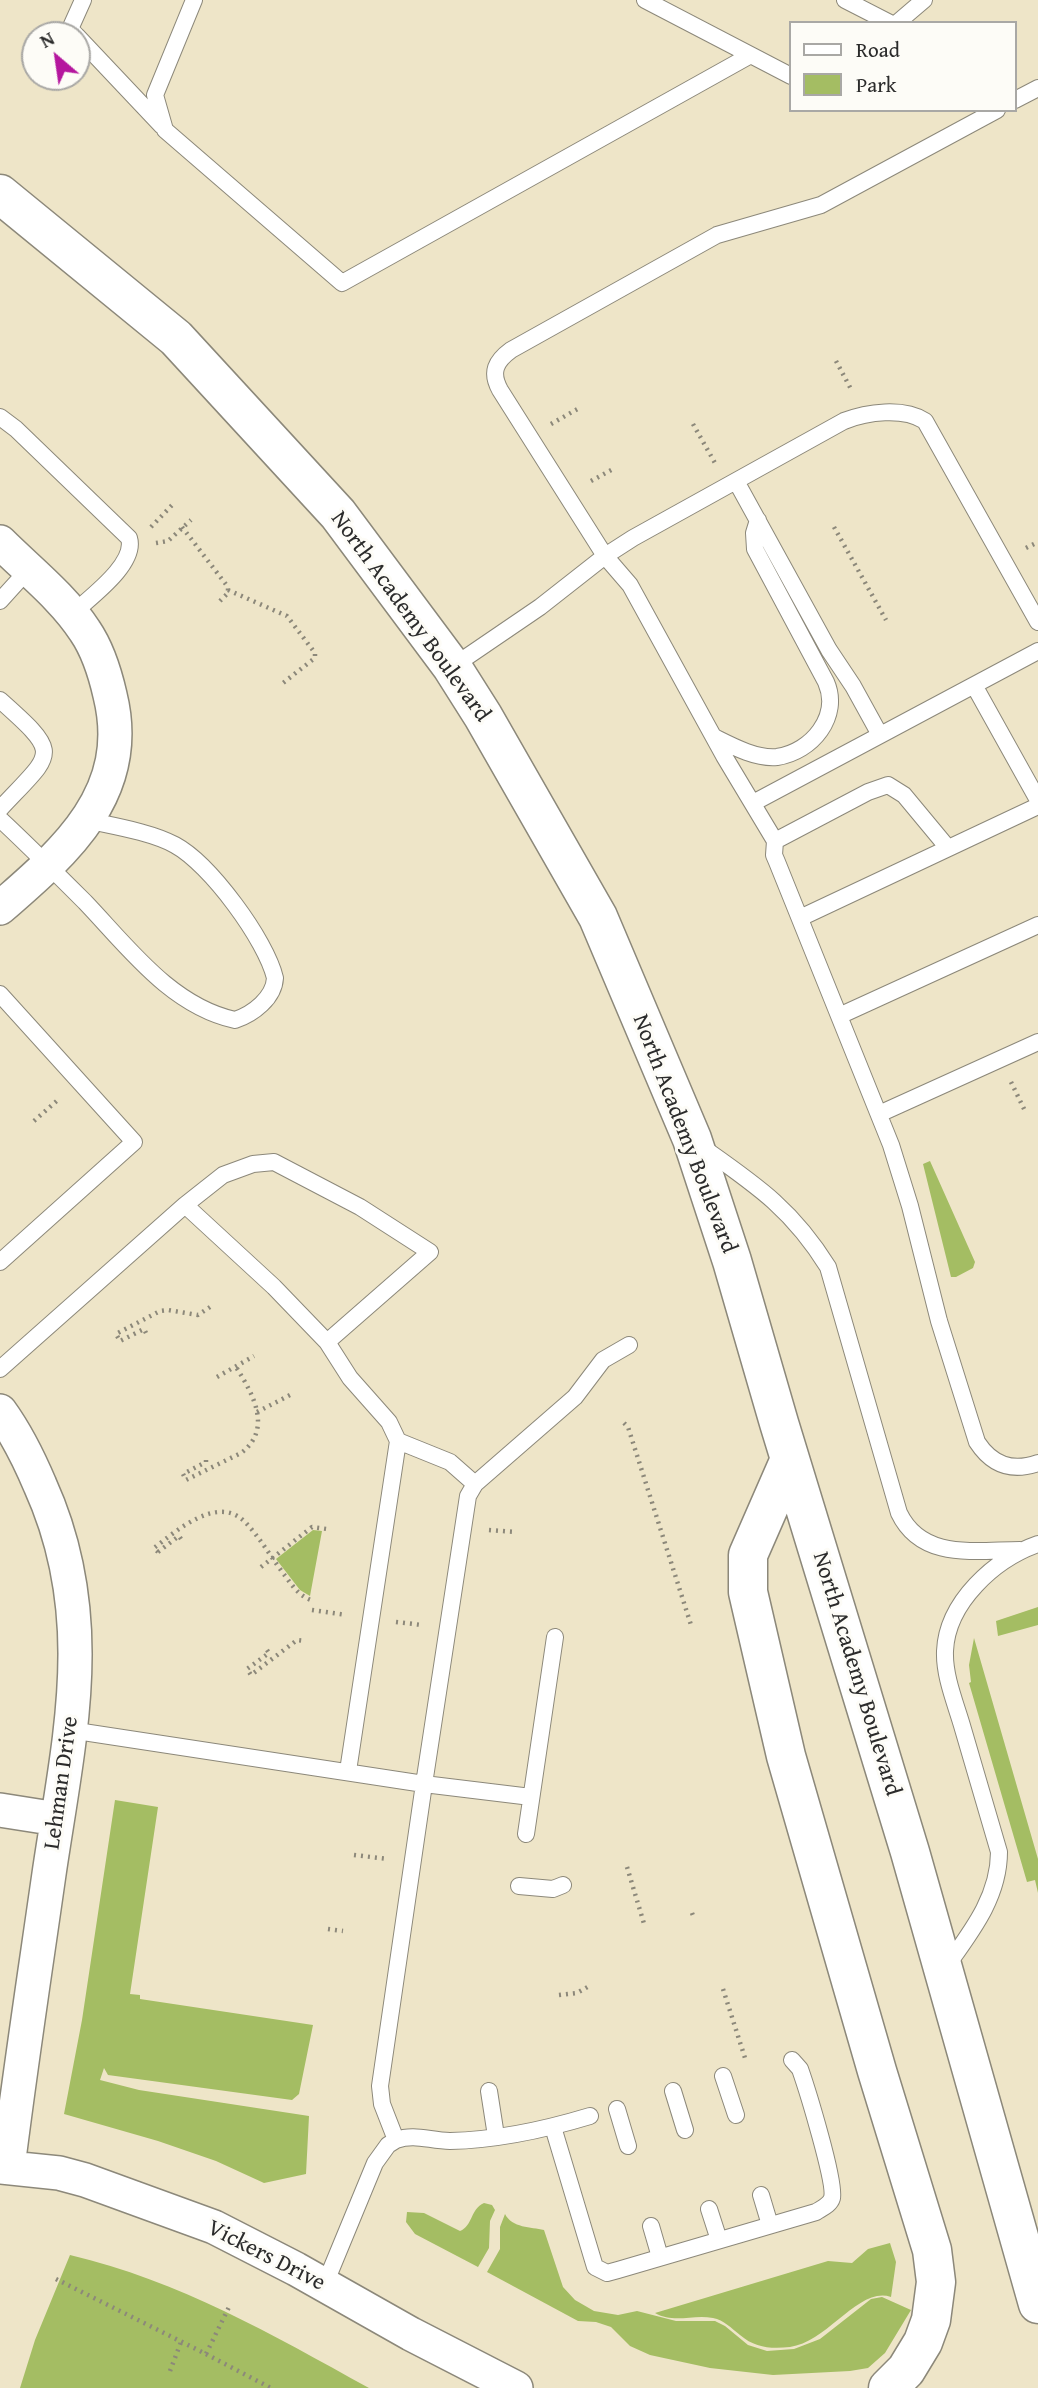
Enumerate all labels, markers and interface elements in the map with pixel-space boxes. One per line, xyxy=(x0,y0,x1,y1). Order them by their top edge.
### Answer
north arrow xyxy=(21,21,91,91)
legend xyxy=(790,21,1017,112)
text: N xyxy=(34,24,59,55)
text: Road xyxy=(856,34,900,65)
text: Park xyxy=(856,69,897,100)
street label: North Academy Boulevard xyxy=(324,506,496,728)
street label: North Academy Boulevard xyxy=(626,1011,742,1257)
street label: North Academy Boulevard xyxy=(806,1549,906,1799)
street label: Lehman Drive xyxy=(39,1715,85,1851)
street label: Vickers Drive xyxy=(202,2214,330,2298)

